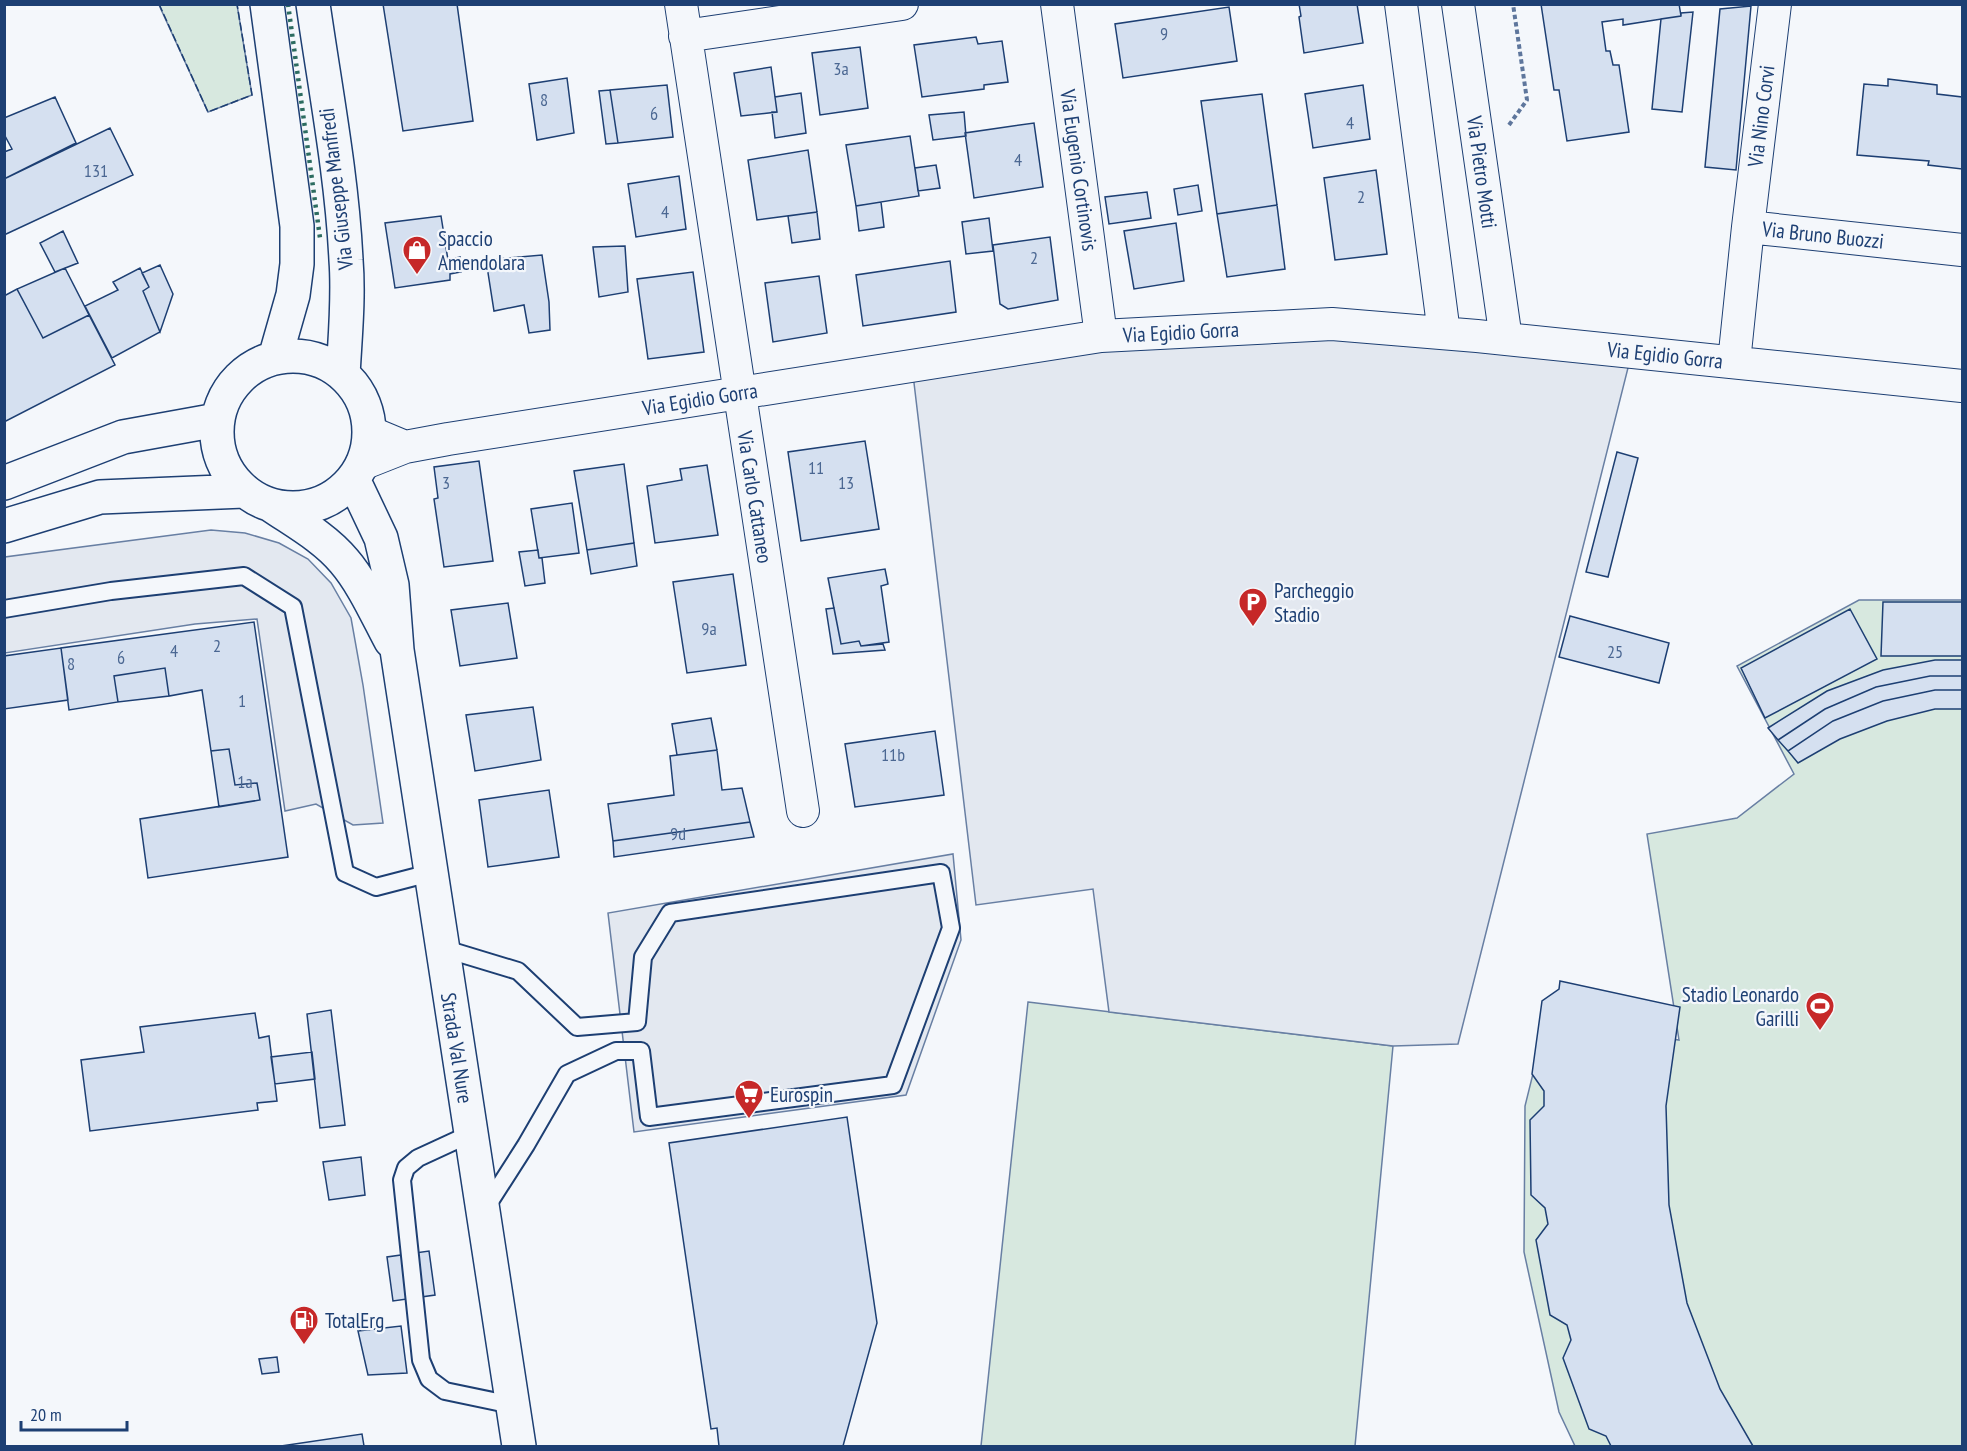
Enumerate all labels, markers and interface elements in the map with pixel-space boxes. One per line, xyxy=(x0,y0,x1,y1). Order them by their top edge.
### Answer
house number: 9 xyxy=(1160,22,1168,45)
house number: 3a xyxy=(833,57,849,80)
street label: Via Nino Corvi xyxy=(1741,64,1781,169)
street label: Via Eugenio Cortinovis xyxy=(1054,86,1104,253)
house number: 8 xyxy=(540,88,548,111)
house number: 6 xyxy=(650,102,658,125)
street label: Via Giuseppe Manfredi xyxy=(313,107,359,272)
house number: 4 xyxy=(1346,111,1354,134)
street label: Via Pietro Motti xyxy=(1461,113,1503,230)
house number: 4 xyxy=(1014,148,1022,171)
house number: 131 xyxy=(84,159,108,182)
house number: 2 xyxy=(1357,185,1365,208)
house number: 4 xyxy=(661,200,669,223)
street label: Via Bruno Buozzi xyxy=(1760,215,1885,255)
place label: Spaccio Amendolara xyxy=(438,225,525,276)
shop icon: Spaccio Amendolara xyxy=(401,234,433,276)
house number: 2 xyxy=(1030,246,1038,269)
street label: Via Egidio Gorra xyxy=(1121,315,1240,349)
street label: Via Egidio Gorra xyxy=(1605,335,1724,375)
street label: Via Egidio Gorra xyxy=(639,377,760,422)
street label: Via Carlo Cattaneo xyxy=(731,428,779,565)
house number: 11 xyxy=(808,456,824,479)
house number: 3 xyxy=(442,471,450,494)
house number: 13 xyxy=(838,471,854,494)
place label: Parcheggio Stadio xyxy=(1274,577,1354,628)
parking icon: Parcheggio Stadio xyxy=(1237,586,1269,628)
house number: 9a xyxy=(701,617,717,640)
house number: 2 xyxy=(213,634,221,657)
house number: 4 xyxy=(170,639,178,662)
house number: 25 xyxy=(1607,640,1623,663)
house number: 6 xyxy=(117,646,125,669)
house number: 8 xyxy=(67,652,75,675)
house number: 1 xyxy=(238,689,246,712)
house number: 11b xyxy=(881,743,905,766)
house number: 1a xyxy=(237,770,253,793)
house number: 9d xyxy=(670,822,686,845)
place label: Stadio Leonardo Garilli xyxy=(1682,981,1799,1032)
sports icon: Stadio Leonardo Garilli xyxy=(1804,990,1836,1032)
street label: Strada Val Nure xyxy=(435,991,479,1105)
supermarket icon: Eurospin xyxy=(733,1078,765,1120)
place label: Eurospin xyxy=(770,1081,833,1108)
fuel station icon: TotalErg xyxy=(288,1304,320,1346)
place label: TotalErg xyxy=(325,1307,384,1334)
scale bar xyxy=(21,1394,128,1432)
text: 20 m xyxy=(30,1403,62,1426)

